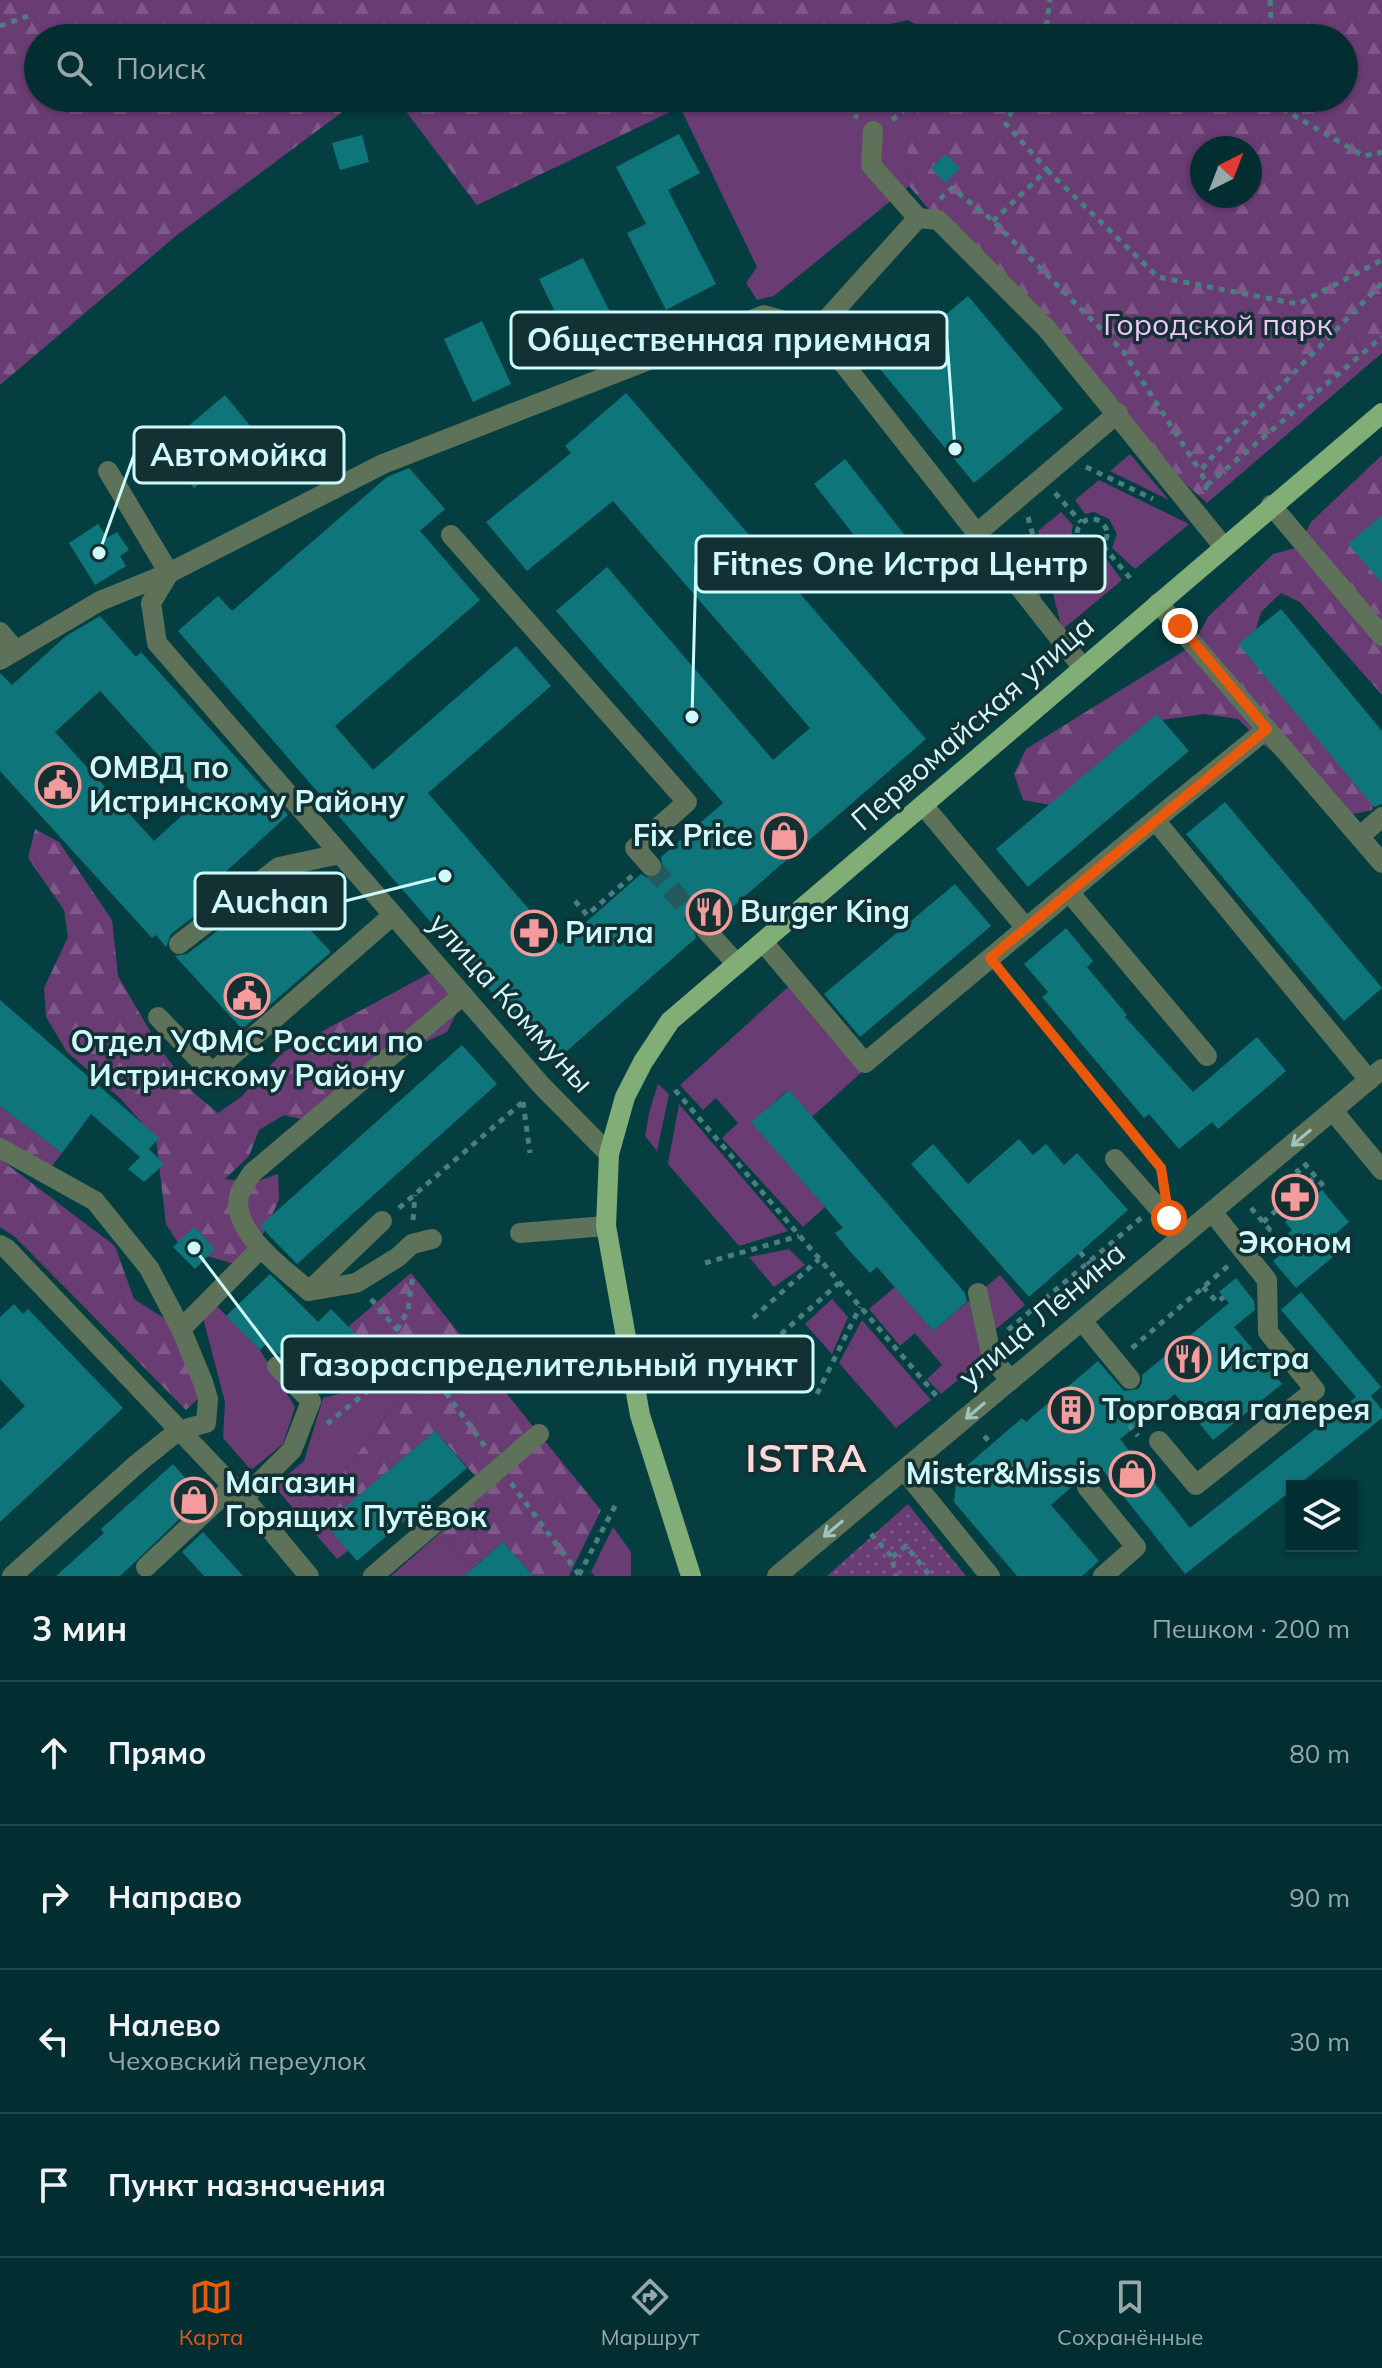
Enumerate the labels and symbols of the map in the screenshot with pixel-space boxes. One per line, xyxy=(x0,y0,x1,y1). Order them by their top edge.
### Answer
north arrow xyxy=(1190,136,1262,208)
park label: Городской парк xyxy=(1103,305,1334,343)
callout: Общественная приемная xyxy=(511,312,947,368)
text: Общественная приемная xyxy=(527,319,931,359)
callout: Автомойка xyxy=(134,427,344,483)
text: Автомойка xyxy=(150,434,328,474)
callout: Fitnes One Истра Центр xyxy=(696,536,1105,592)
text: Fitnes One Истра Центр xyxy=(712,543,1088,583)
street label: Первомайская улица xyxy=(843,606,1102,838)
route end xyxy=(1162,608,1198,644)
place label: ОМВД по Истринскому Району xyxy=(89,748,405,820)
public building icon: ОМВД по Истринскому Району xyxy=(34,761,82,809)
shop icon: Fix Price xyxy=(760,812,808,860)
place label: Fix Price xyxy=(633,816,753,854)
callout: Auchan xyxy=(195,873,345,929)
text: Auchan xyxy=(211,881,329,921)
restaurant icon: Burger King xyxy=(685,888,733,936)
place label: Burger King xyxy=(740,892,910,930)
street label: улица Коммуны xyxy=(421,904,603,1100)
pharmacy icon: Ригла xyxy=(510,909,558,957)
place label: Ригла xyxy=(565,913,654,951)
public building icon: Отдел УФМС России по Истринскому Району xyxy=(223,972,271,1020)
place label: Отдел УФМС России по Истринскому Району xyxy=(70,1022,424,1094)
one-way arrow xyxy=(1291,1129,1312,1147)
pharmacy icon: Эконом xyxy=(1271,1173,1319,1221)
route start xyxy=(1151,1200,1187,1236)
place label: Эконом xyxy=(1238,1223,1352,1261)
street label: улица Ленина xyxy=(950,1233,1133,1395)
restaurant icon: Истра xyxy=(1164,1335,1212,1383)
callout: Газораспределительный пункт xyxy=(282,1336,813,1392)
place label: Истра xyxy=(1219,1339,1310,1377)
text: Газораспределительный пункт xyxy=(299,1344,798,1384)
building icon: Торговая галерея xyxy=(1047,1386,1095,1434)
place label: Торговая галерея xyxy=(1102,1390,1370,1428)
one-way arrow xyxy=(965,1402,985,1420)
district label: ISTRA xyxy=(746,1434,868,1482)
shop icon: Mister&Missis xyxy=(1108,1450,1156,1498)
place label: Mister&Missis xyxy=(906,1454,1101,1492)
place label: Магазин Горящих Путёвок xyxy=(225,1463,488,1535)
shop icon: Магазин Горящих Путёвок xyxy=(170,1476,218,1524)
one-way arrow xyxy=(824,1520,844,1538)

